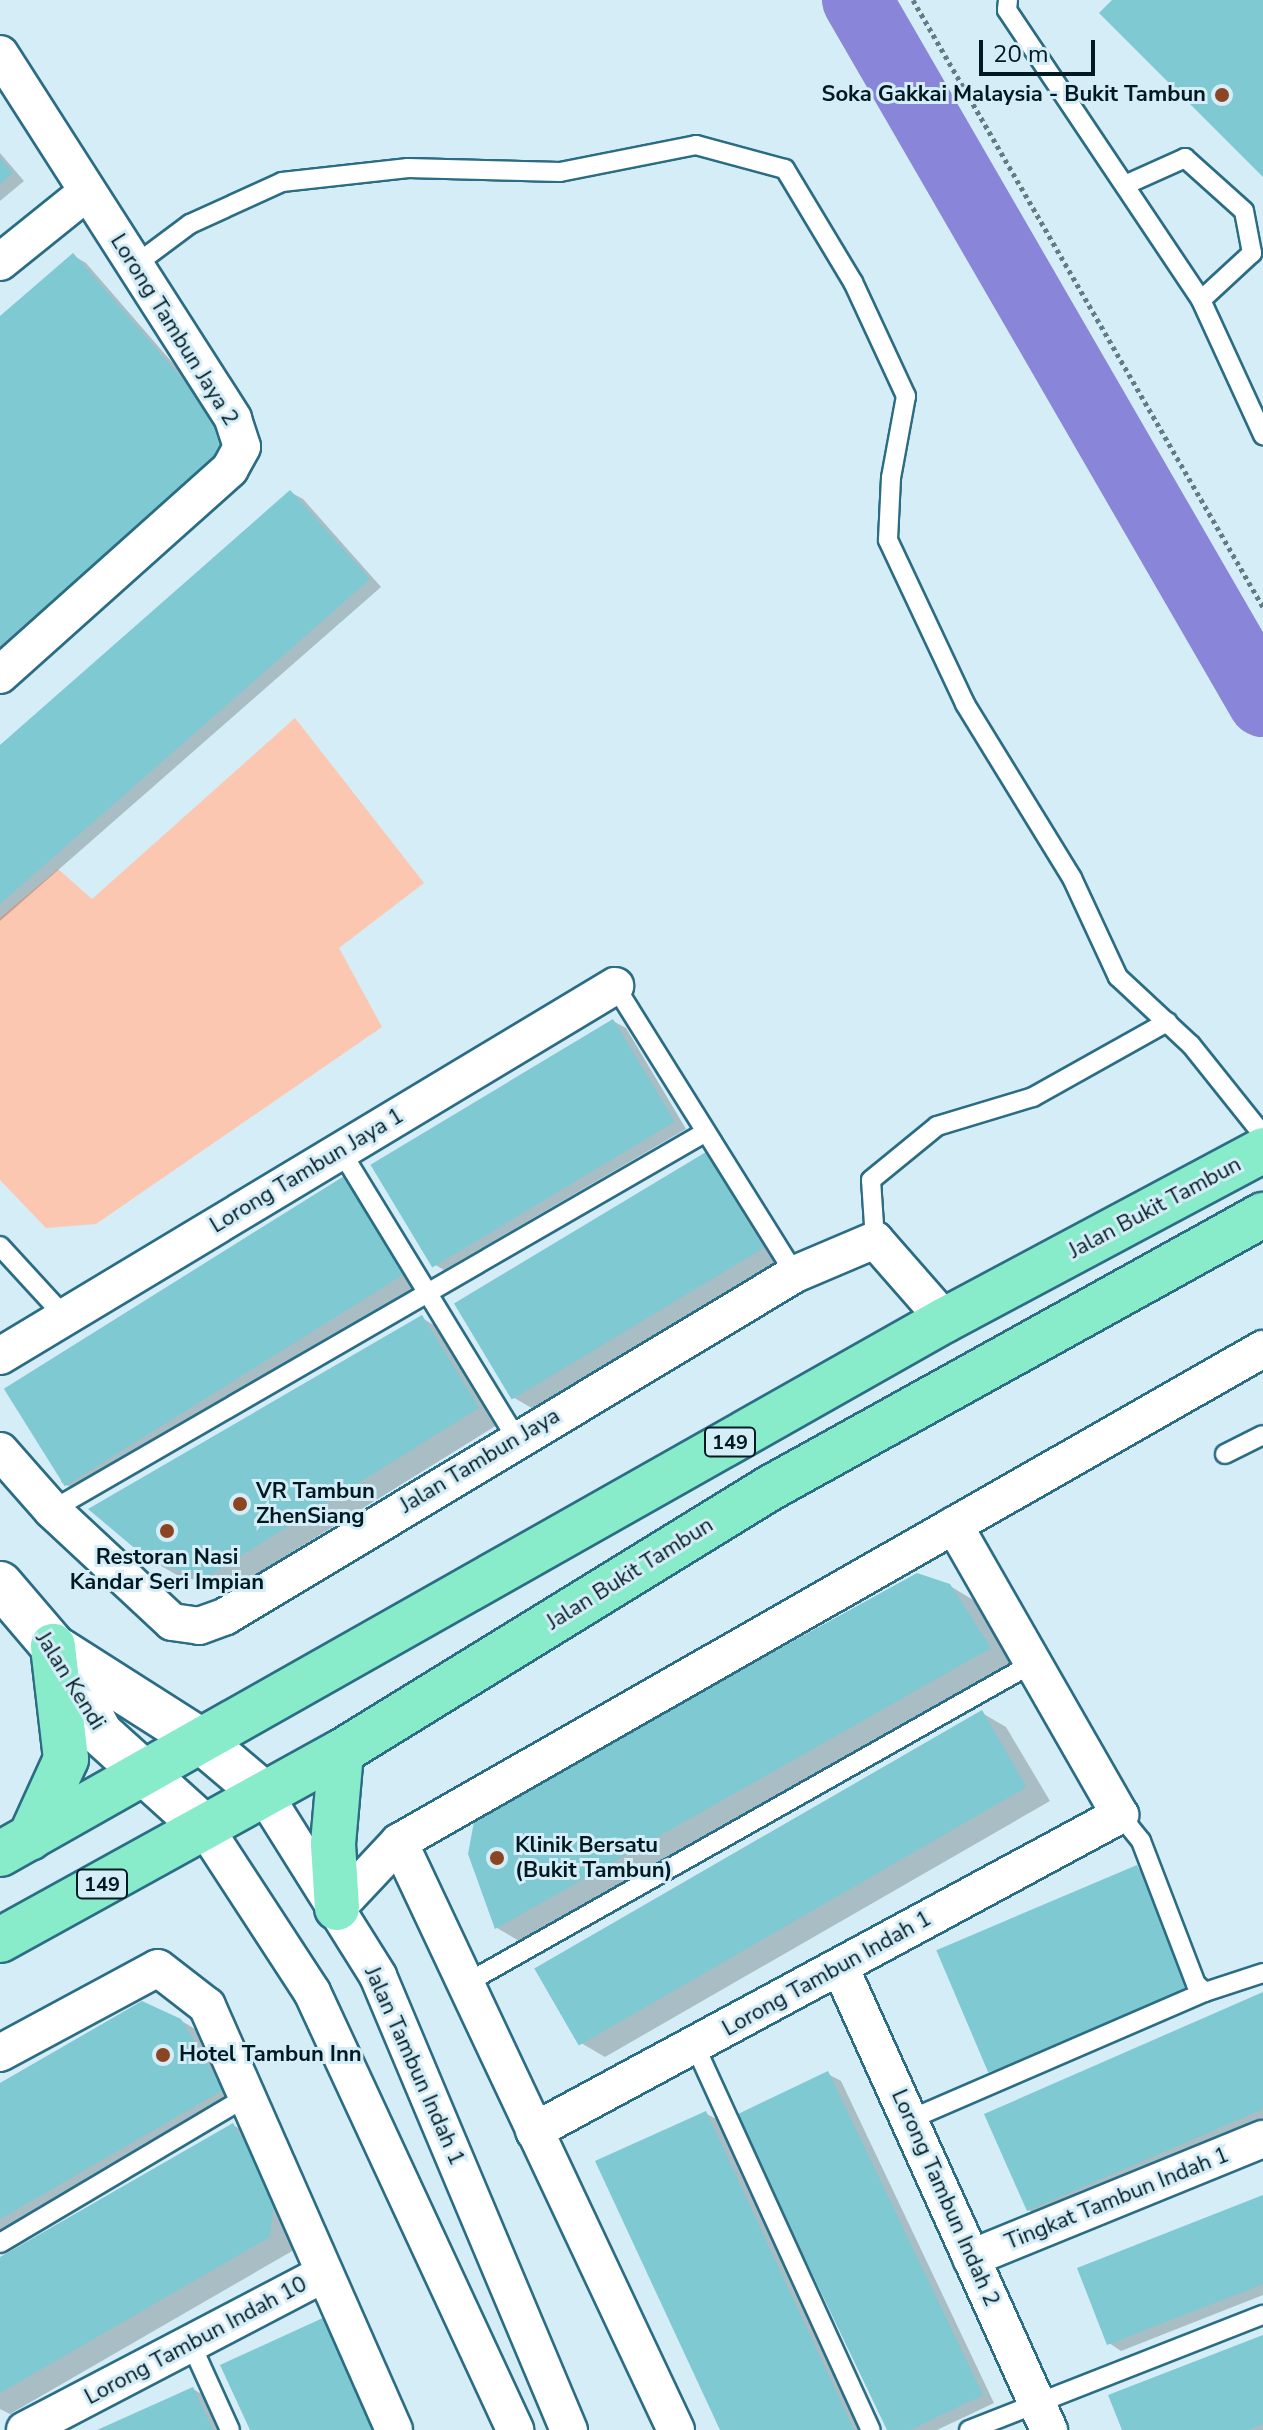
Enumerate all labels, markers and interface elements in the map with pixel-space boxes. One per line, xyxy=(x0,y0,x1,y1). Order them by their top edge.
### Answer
scale bar xyxy=(983,24,1099,74)
text: 20 m xyxy=(993,38,1049,70)
place label: Soka Gakkai Malaysia - Bukit Tambun xyxy=(822,82,1206,108)
marker: Soka Gakkai Malaysia - Bukit Tambun xyxy=(1213,86,1231,104)
street label: Lorong Tambun Jaya 2 xyxy=(104,229,244,431)
street label: Lorong Tambun Jaya 1 xyxy=(206,1103,408,1239)
street label: Jalan Bukit Tambun xyxy=(1064,1151,1246,1265)
street label: Jalan Tambun Jaya xyxy=(395,1403,565,1519)
road number: 149 xyxy=(704,1426,756,1458)
place label: VR Tambun ZhenSiang xyxy=(256,1478,375,1530)
marker: VR Tambun ZhenSiang xyxy=(231,1495,249,1513)
street label: Jalan Bukit Tambun xyxy=(542,1512,718,1636)
marker: Restoran Nasi Kandar Seri Impian xyxy=(158,1522,176,1540)
place label: Restoran Nasi Kandar Seri Impian xyxy=(70,1544,264,1596)
street label: Jalan Kendi xyxy=(29,1627,111,1735)
place label: Klinik Bersatu (Bukit Tambun) xyxy=(515,1832,672,1884)
marker: Klinik Bersatu (Bukit Tambun) xyxy=(486,1847,508,1869)
road number: 149 xyxy=(76,1868,128,1900)
street label: Lorong Tambun Indah 1 xyxy=(718,1906,936,2042)
street label: Jalan Tambun Indah 1 xyxy=(358,1963,470,2169)
place label: Hotel Tambun Inn xyxy=(179,2042,362,2068)
marker: Hotel Tambun Inn xyxy=(154,2046,172,2064)
street label: Lorong Tambun Indah 2 xyxy=(885,2086,1005,2310)
street label: Tingkat Tambun Indah 1 xyxy=(1001,2142,1233,2256)
street label: Lorong Tambun Indah 10 xyxy=(80,2271,312,2411)

